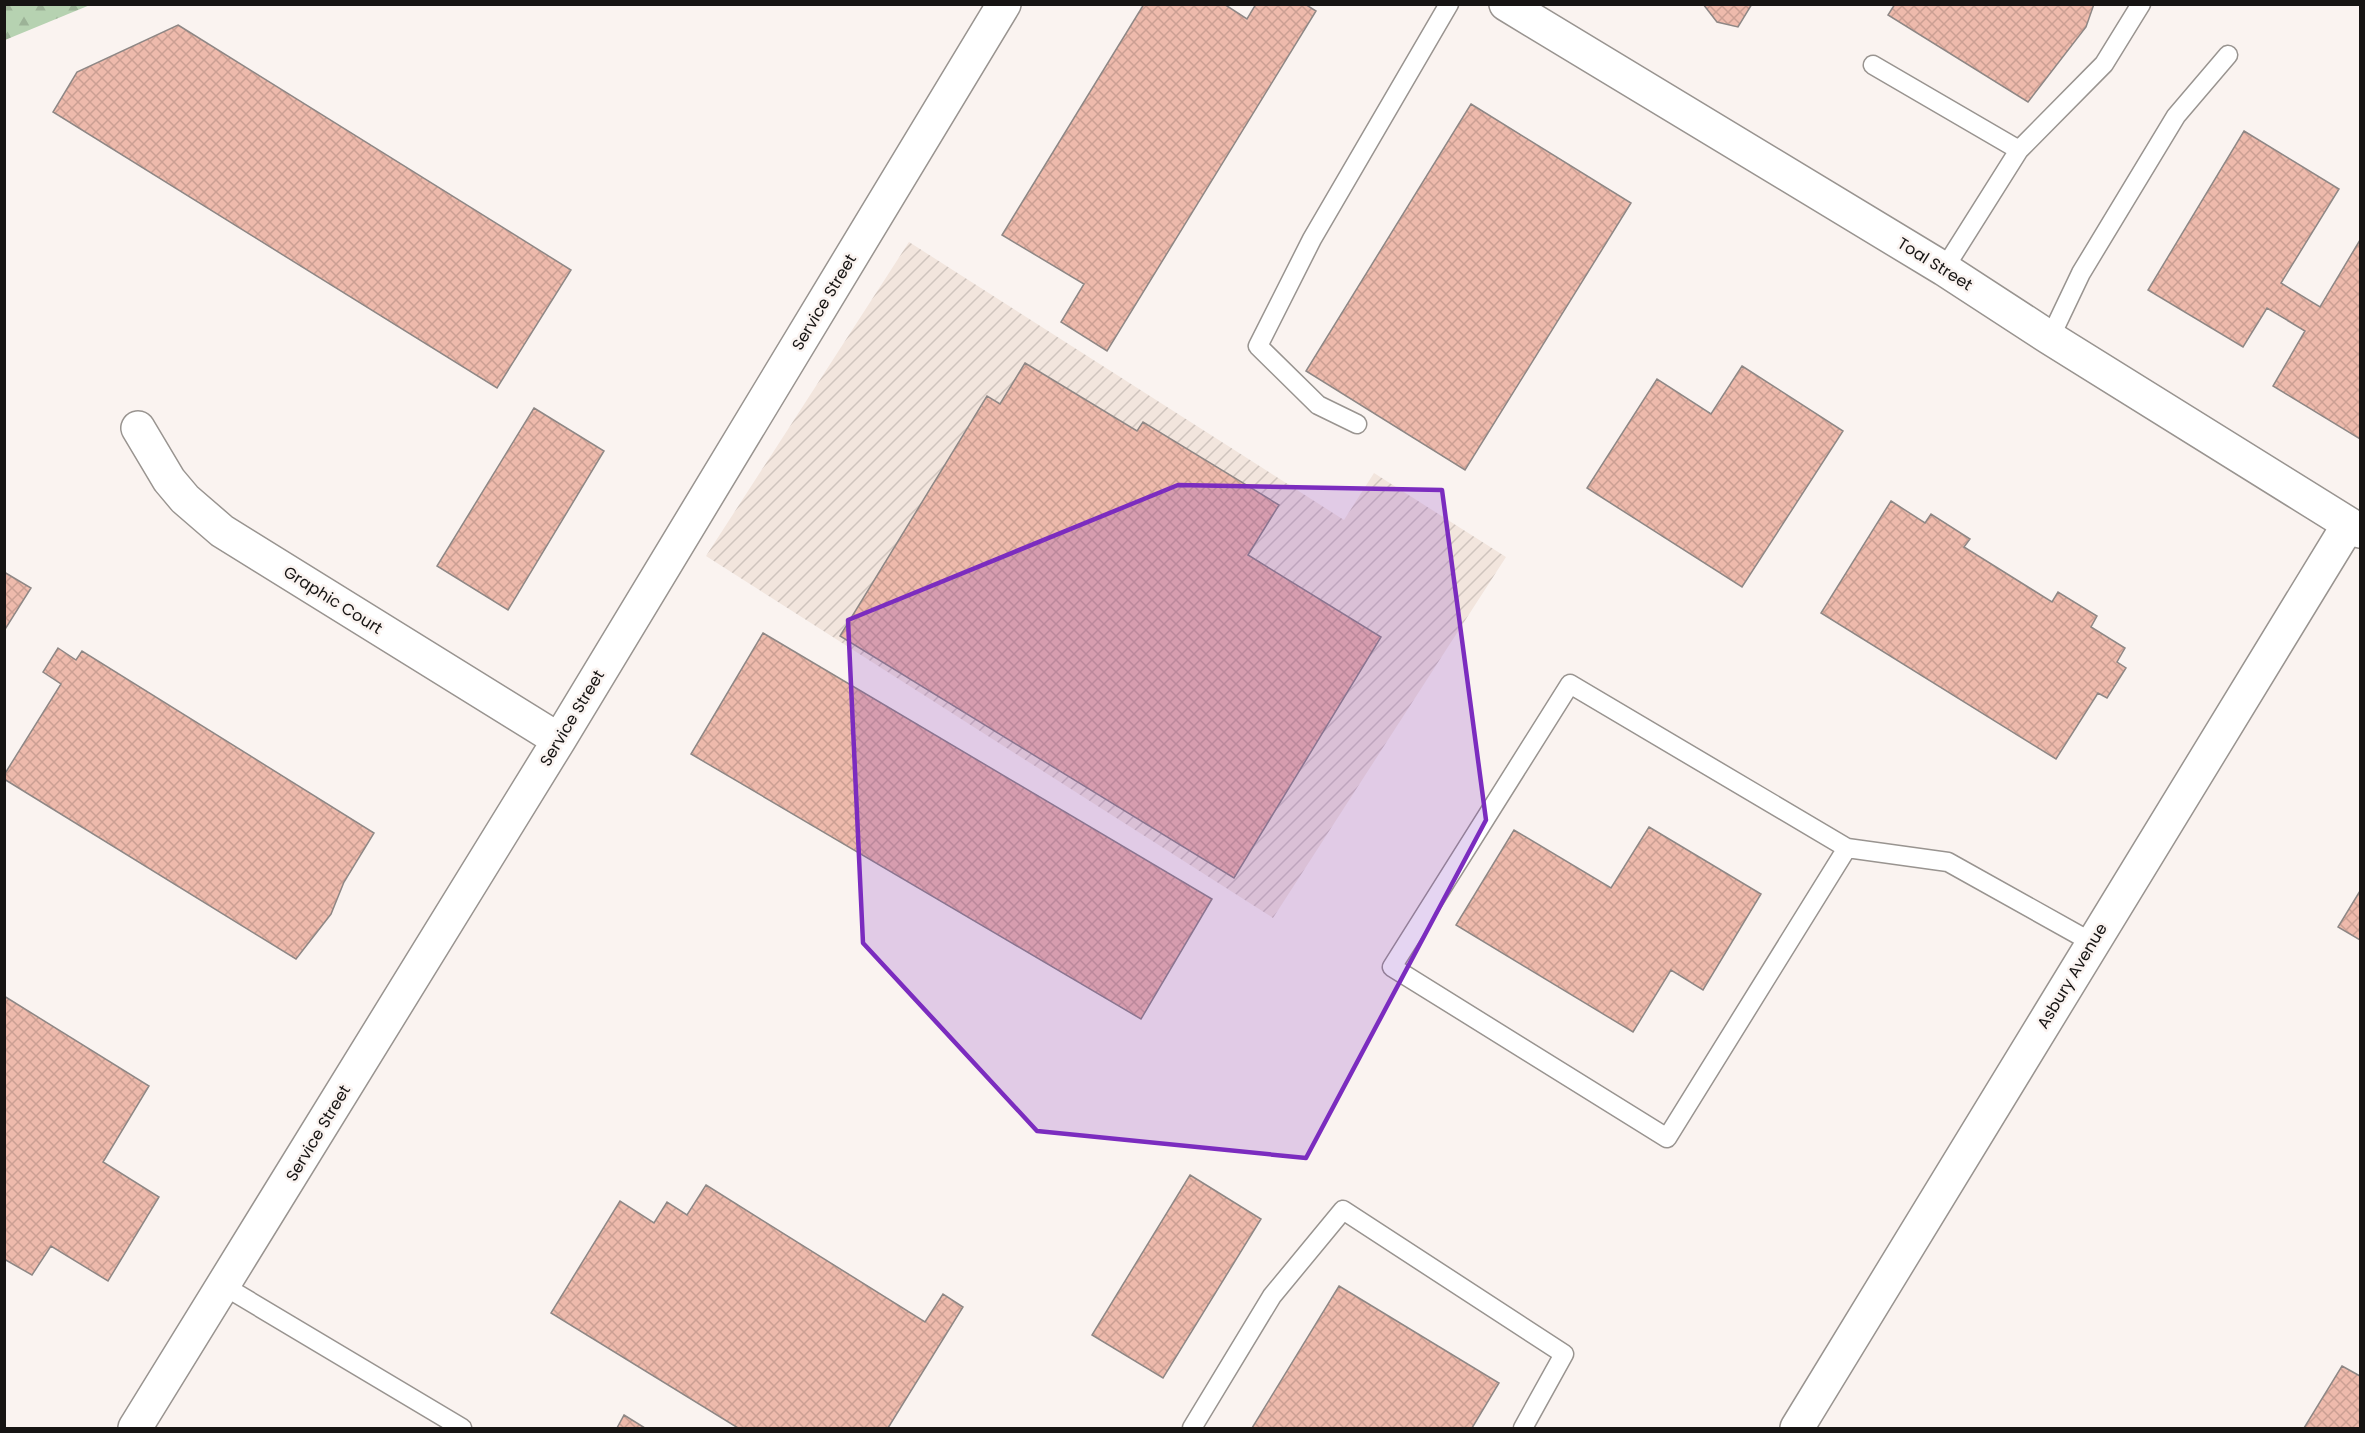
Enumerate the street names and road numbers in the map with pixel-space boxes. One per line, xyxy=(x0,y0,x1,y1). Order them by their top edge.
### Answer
street label: Toal Street xyxy=(1893,232,1977,296)
street label: Service Street xyxy=(786,249,862,355)
street label: Graphic Court xyxy=(279,560,387,640)
street label: Service Street xyxy=(534,665,610,771)
street label: Asbury Avenue xyxy=(2031,919,2113,1033)
street label: Service Street xyxy=(280,1080,356,1186)

